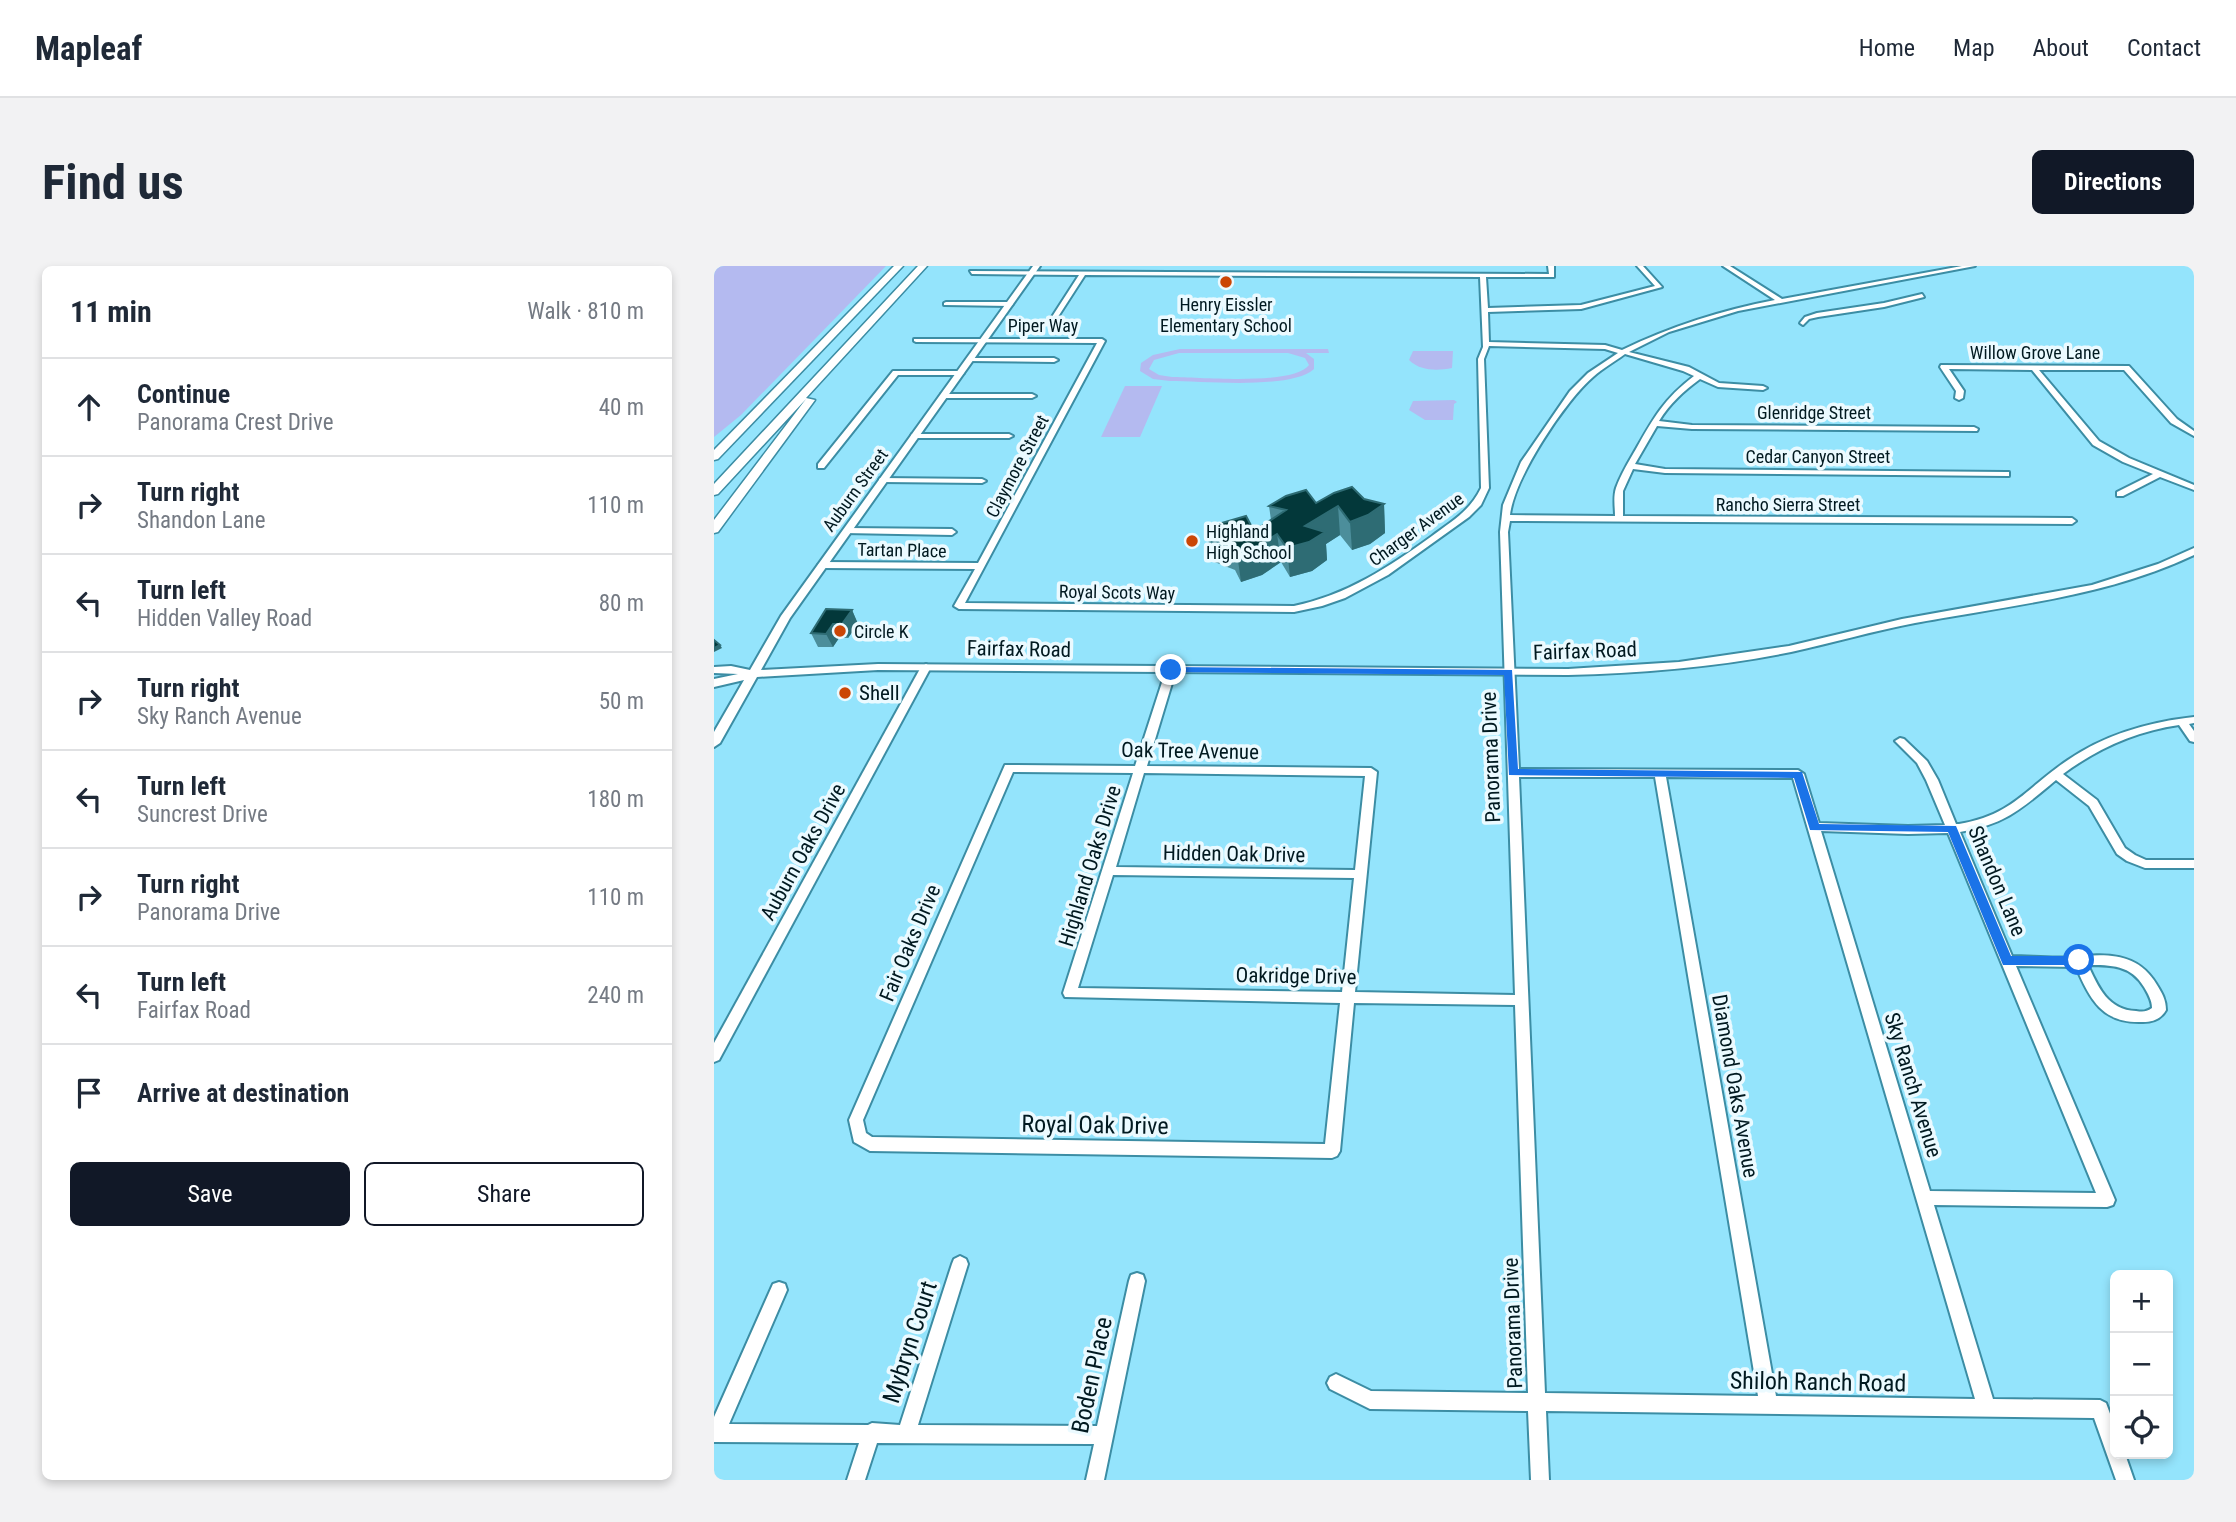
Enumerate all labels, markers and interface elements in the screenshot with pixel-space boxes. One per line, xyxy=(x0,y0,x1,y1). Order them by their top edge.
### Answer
text: Mapleaf xyxy=(35,29,142,68)
text: Home xyxy=(1859,34,1915,62)
text: Map xyxy=(1953,34,1995,62)
text: About xyxy=(2033,34,2089,62)
text: Contact xyxy=(2127,34,2201,62)
button: Directions xyxy=(2032,150,2194,214)
text: Find us xyxy=(42,154,184,211)
marker: Henry Eissler Elementary School xyxy=(1218,274,1234,290)
text: 11 min xyxy=(70,294,152,329)
place label: Henry Eissler Elementary School xyxy=(1160,294,1292,336)
text: Walk · 810 m xyxy=(527,298,644,325)
street label: Piper Way xyxy=(1008,315,1079,336)
street label: Willow Grove Lane xyxy=(1970,342,2100,363)
text: Continue xyxy=(137,379,230,409)
icon: ahead xyxy=(70,388,108,426)
text: 40 m xyxy=(599,394,644,421)
street label: Glenridge Street xyxy=(1757,402,1871,423)
text: Panorama Crest Drive xyxy=(137,409,334,436)
street label: Claymore Street xyxy=(981,411,1053,521)
street label: Auburn Street xyxy=(818,445,892,535)
street label: Cedar Canyon Street xyxy=(1746,446,1890,467)
text: Turn right xyxy=(137,477,239,507)
icon: right xyxy=(70,486,108,524)
street label: Charger Avenue xyxy=(1365,488,1467,570)
text: 110 m xyxy=(587,492,644,519)
street label: Rancho Sierra Street xyxy=(1716,494,1860,515)
text: Shandon Lane xyxy=(137,507,265,534)
place label: Highland High School xyxy=(1206,521,1292,563)
marker: Highland High School xyxy=(1184,533,1200,549)
street label: Tartan Place xyxy=(857,539,947,561)
text: Turn left xyxy=(137,575,226,605)
street label: Royal Scots Way xyxy=(1059,580,1176,604)
icon: left xyxy=(70,584,108,622)
text: 80 m xyxy=(599,590,644,617)
text: Hidden Valley Road xyxy=(137,605,312,632)
place label: Circle K xyxy=(854,621,909,642)
marker: Circle K xyxy=(832,623,848,639)
street label: Fairfax Road xyxy=(967,636,1071,662)
street label: Fairfax Road xyxy=(1533,637,1637,665)
route end xyxy=(1155,654,1186,685)
text: Turn right xyxy=(137,673,239,703)
place label: Shell xyxy=(859,681,900,705)
icon: right xyxy=(70,682,108,720)
marker: Shell xyxy=(837,685,853,701)
text: 50 m xyxy=(599,688,644,715)
street label: Panorama Drive xyxy=(1477,691,1505,823)
text: Sky Ranch Avenue xyxy=(137,703,302,730)
street label: Oak Tree Avenue xyxy=(1121,738,1259,764)
text: Turn left xyxy=(137,771,226,801)
street label: Auburn Oaks Drive xyxy=(756,779,851,925)
icon: left xyxy=(70,780,108,818)
street label: Highland Oaks Drive xyxy=(1054,782,1126,949)
text: 180 m xyxy=(587,786,644,813)
text: Suncrest Drive xyxy=(137,801,268,828)
street label: Shandon Lane xyxy=(1963,822,2031,940)
street label: Hidden Oak Drive xyxy=(1163,841,1306,867)
text: Turn right xyxy=(137,869,239,899)
icon: right xyxy=(70,878,108,916)
street label: Fair Oaks Drive xyxy=(875,881,945,1005)
text: 110 m xyxy=(587,884,644,911)
text: Panorama Drive xyxy=(137,899,280,926)
route start xyxy=(2063,944,2094,975)
street label: Oakridge Drive xyxy=(1235,963,1357,989)
text: Turn left xyxy=(137,967,226,997)
icon: left xyxy=(70,976,108,1014)
text: 240 m xyxy=(587,982,644,1009)
street label: Diamond Oaks Avenue xyxy=(1707,993,1763,1180)
text: Fairfax Road xyxy=(137,997,251,1024)
street label: Sky Ranch Avenue xyxy=(1880,1010,1947,1161)
icon: arrive xyxy=(70,1074,108,1112)
text: Arrive at destination xyxy=(137,1078,349,1108)
street label: Royal Oak Drive xyxy=(1021,1110,1169,1140)
button: Save xyxy=(70,1162,350,1226)
button: Share xyxy=(364,1162,644,1226)
street label: Panorama Drive xyxy=(1499,1257,1527,1389)
map controls xyxy=(2110,1270,2173,1459)
button: + xyxy=(2110,1270,2173,1333)
street label: Mybryn Court xyxy=(877,1277,943,1407)
street label: Boden Place xyxy=(1066,1314,1118,1436)
button: − xyxy=(2110,1333,2173,1396)
street label: Shiloh Ranch Road xyxy=(1730,1366,1906,1398)
button: locate xyxy=(2110,1396,2173,1459)

